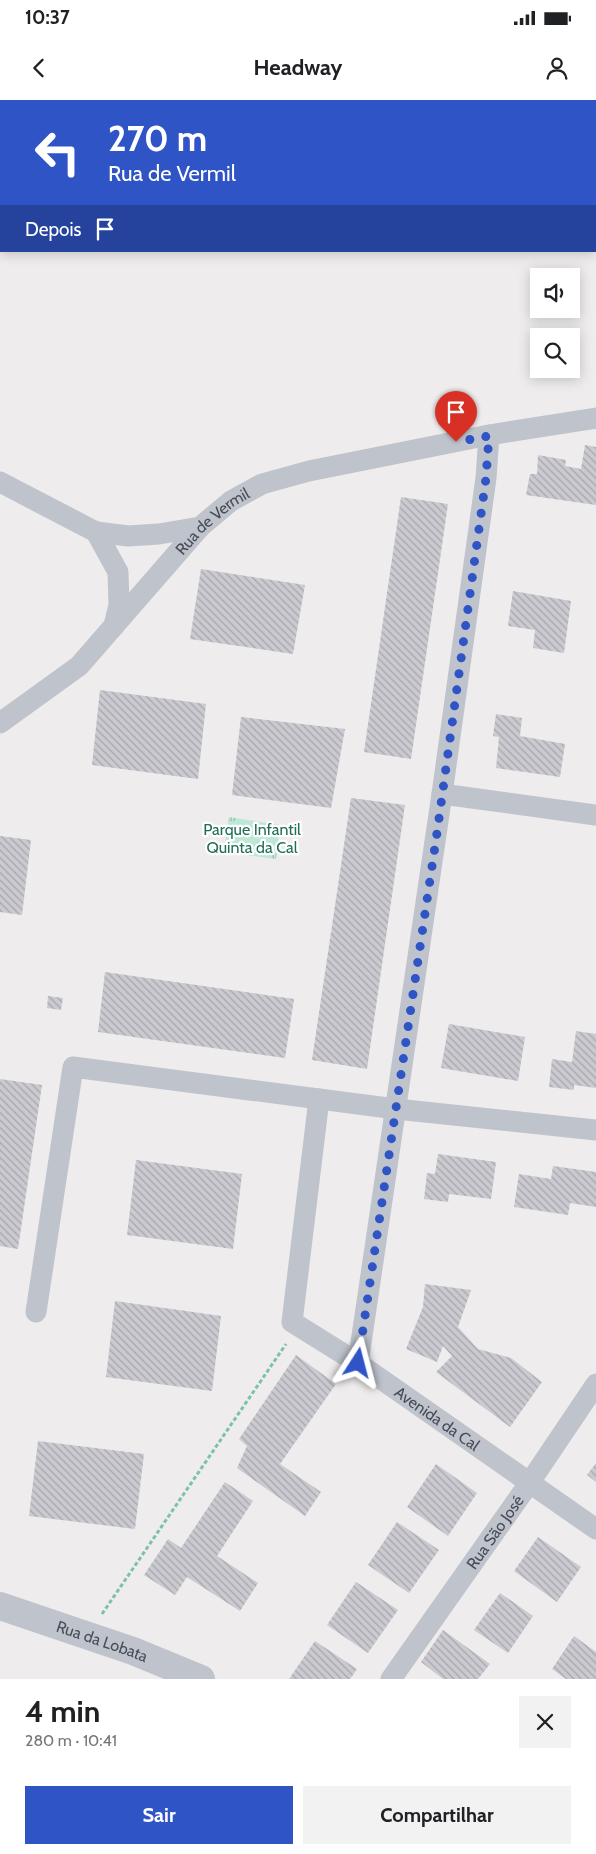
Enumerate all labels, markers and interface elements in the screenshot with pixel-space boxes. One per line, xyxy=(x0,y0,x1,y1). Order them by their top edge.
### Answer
text: 10:37 xyxy=(25,6,70,29)
icon: back xyxy=(25,54,53,82)
text: Headway xyxy=(254,54,342,81)
icon: person xyxy=(543,54,571,82)
text: 270 m xyxy=(108,117,207,160)
icon: left xyxy=(25,120,90,185)
text: Rua de Vermil xyxy=(108,160,236,187)
icon: arrive xyxy=(91,215,119,243)
text: Depois xyxy=(25,218,81,241)
map controls xyxy=(530,268,580,378)
button: sound xyxy=(530,268,580,318)
button: search xyxy=(530,328,580,378)
pin xyxy=(435,391,477,442)
icon: arrive xyxy=(442,398,470,426)
street label: Rua de Vermil xyxy=(171,483,253,558)
park label: Parque Infantil Quinta da Cal xyxy=(203,820,301,857)
position arrow xyxy=(331,1336,383,1388)
street label: Avenida da Cal xyxy=(391,1382,484,1455)
street label: Rua São José xyxy=(462,1491,527,1573)
street label: Rua da Lobata xyxy=(54,1616,151,1666)
text: 4 min xyxy=(25,1693,100,1730)
button: close xyxy=(519,1696,571,1748)
text: 280 m · 10:41 xyxy=(25,1731,117,1750)
button: Sair xyxy=(25,1786,293,1844)
button: Compartilhar xyxy=(303,1786,571,1844)

